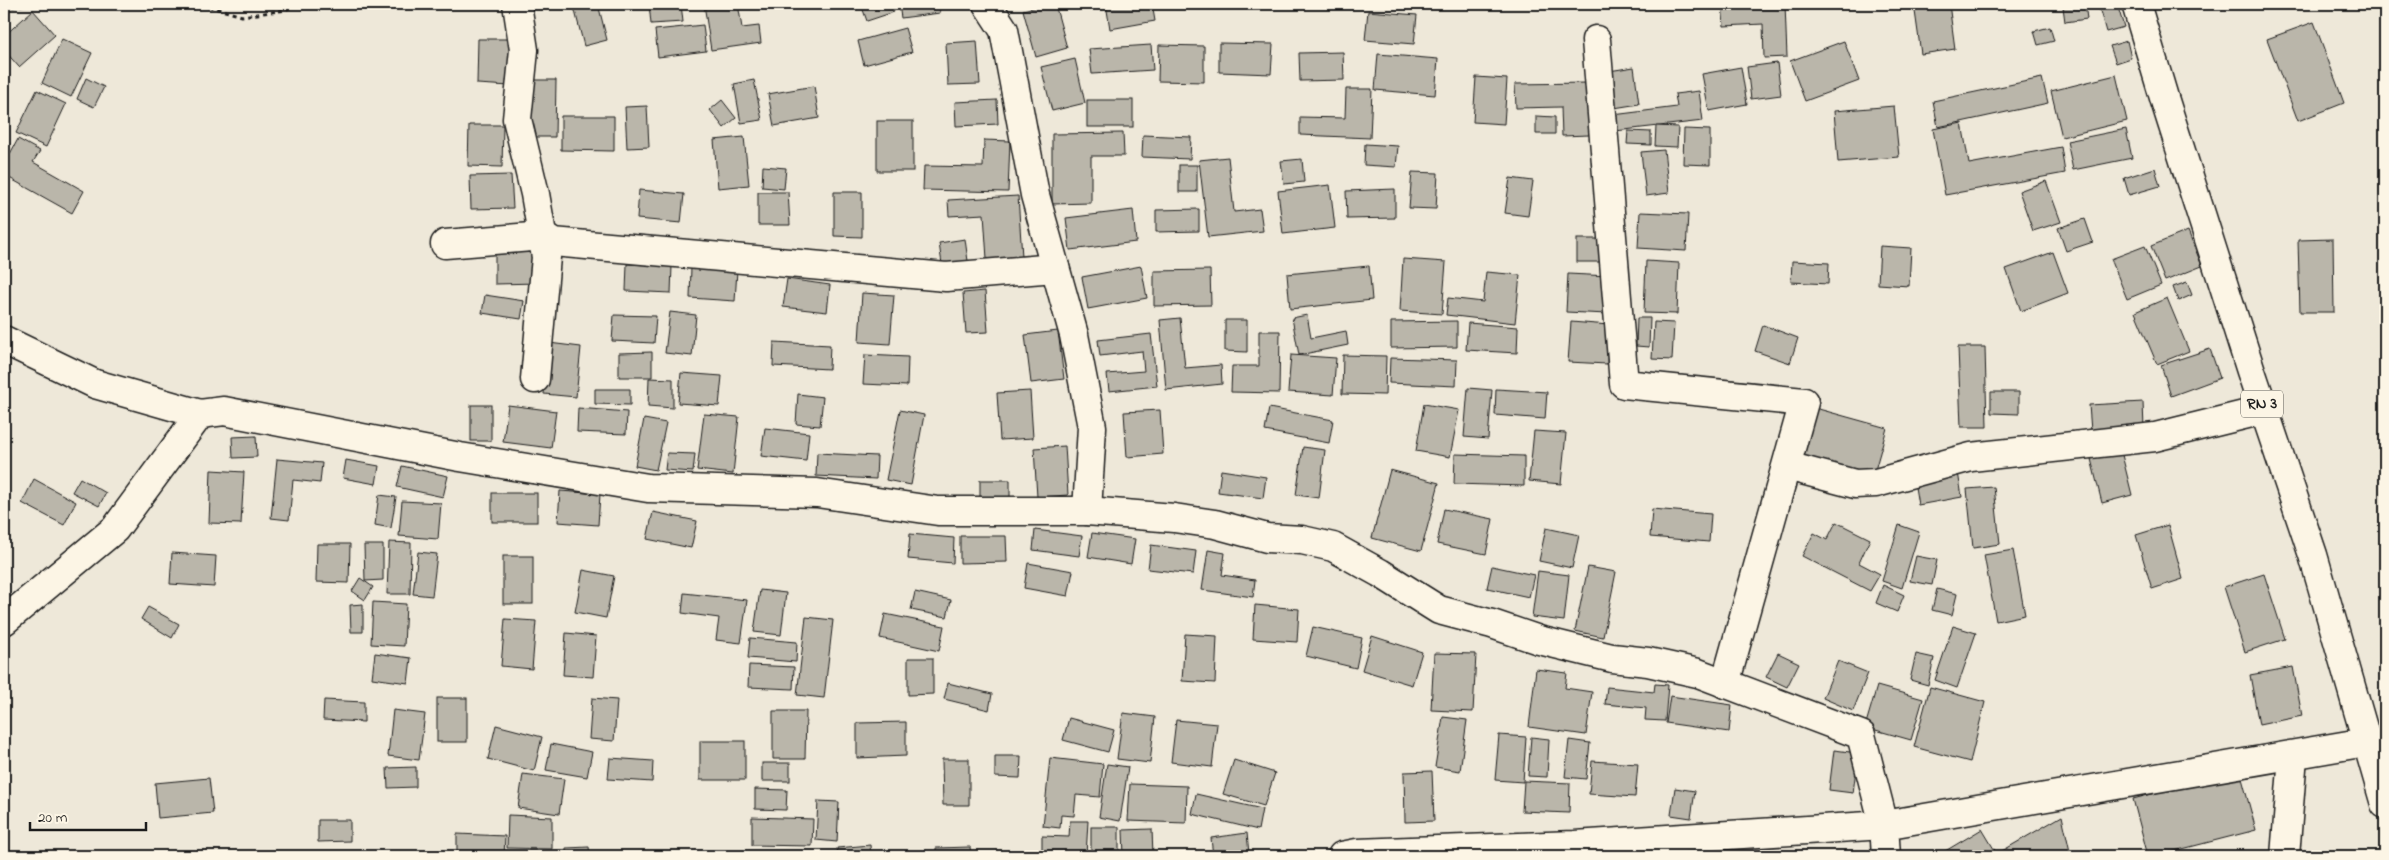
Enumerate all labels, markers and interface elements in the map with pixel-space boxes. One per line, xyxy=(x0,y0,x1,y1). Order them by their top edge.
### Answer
road number: RN 3 xyxy=(2241,390,2283,418)
scale bar xyxy=(30,800,146,832)
text: 20 m xyxy=(38,807,68,829)

